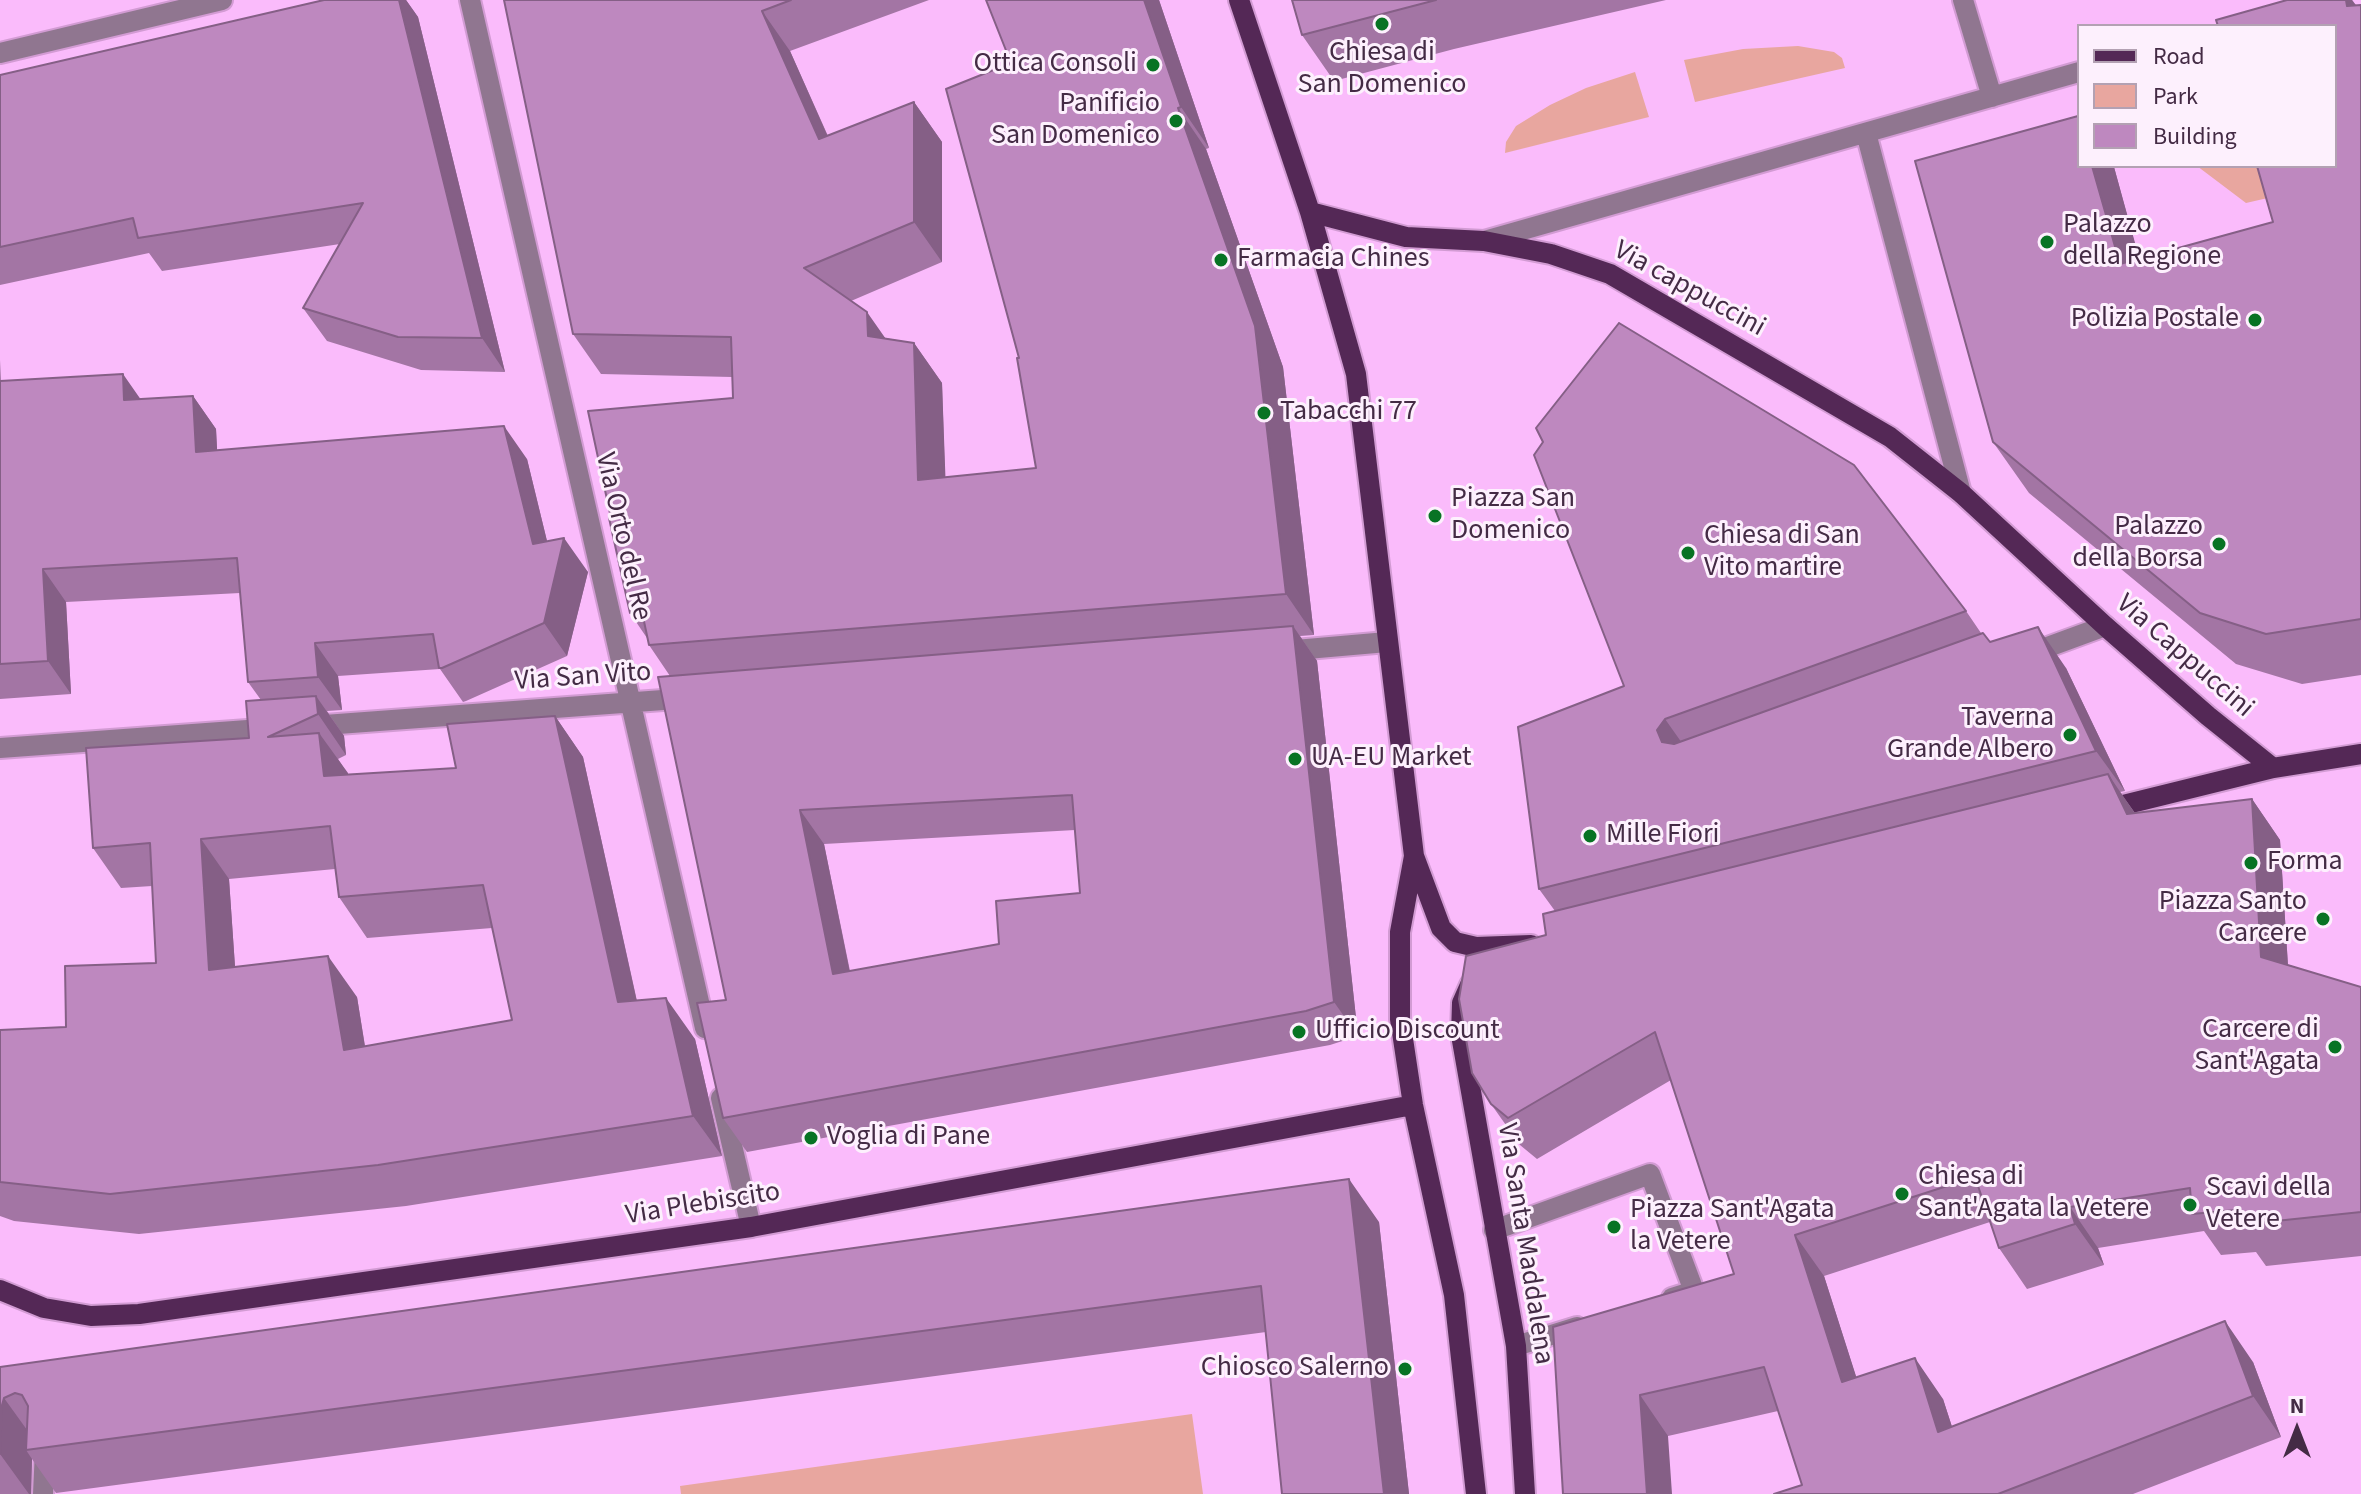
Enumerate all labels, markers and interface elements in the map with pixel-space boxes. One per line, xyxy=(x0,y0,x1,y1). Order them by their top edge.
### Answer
marker: Chiesa di San Domenico xyxy=(1373,15,1391,33)
legend xyxy=(2077,24,2337,168)
place label: Chiesa di San Domenico xyxy=(1297,37,1467,103)
text: Road xyxy=(2153,39,2205,74)
place label: Ottica Consoli xyxy=(974,48,1137,82)
marker: Ottica Consoli xyxy=(1144,56,1162,74)
text: Park xyxy=(2153,79,2198,114)
place label: Panificio San Domenico xyxy=(991,88,1160,154)
marker: Panificio San Domenico xyxy=(1167,112,1185,130)
text: Building xyxy=(2153,119,2237,154)
place label: Palazzo della Regione xyxy=(2063,209,2221,275)
marker: Palazzo della Regione xyxy=(2038,233,2056,251)
street label: Via cappuccini xyxy=(1607,235,1771,345)
place label: Farmacia Chines xyxy=(1237,243,1429,277)
marker: Farmacia Chines xyxy=(1212,251,1230,269)
place label: Polizia Postale xyxy=(2071,303,2239,337)
marker: Polizia Postale xyxy=(2246,311,2264,329)
place label: Tabacchi 77 xyxy=(1280,396,1417,430)
marker: Tabacchi 77 xyxy=(1255,404,1273,422)
street label: Via Orto del Re xyxy=(586,450,658,624)
place label: Piazza San Domenico xyxy=(1451,483,1575,549)
marker: Piazza San Domenico xyxy=(1426,507,1444,525)
place label: Palazzo della Borsa xyxy=(2072,511,2203,577)
place label: Chiesa di San Vito martire xyxy=(1704,520,1860,586)
marker: Palazzo della Borsa xyxy=(2210,535,2228,553)
marker: Chiesa di San Vito martire xyxy=(1679,544,1697,562)
street label: Via Cappuccini xyxy=(2108,588,2260,726)
street label: Via San Vito xyxy=(514,656,652,700)
place label: Taverna Grande Albero xyxy=(1887,702,2054,768)
marker: Taverna Grande Albero xyxy=(2061,726,2079,744)
place label: UA-EU Market xyxy=(1311,742,1472,776)
marker: UA-EU Market xyxy=(1286,750,1304,768)
place label: Mille Fiori xyxy=(1606,819,1720,853)
marker: Mille Fiori xyxy=(1581,827,1599,845)
place label: Forma xyxy=(2267,846,2343,880)
marker: Forma xyxy=(2242,854,2260,872)
place label: Piazza Santo Carcere xyxy=(2159,886,2307,952)
marker: Piazza Santo Carcere xyxy=(2314,910,2332,928)
place label: Carcere di Sant'Agata xyxy=(2194,1014,2319,1080)
place label: Ufficio Discount xyxy=(1315,1015,1500,1049)
marker: Ufficio Discount xyxy=(1290,1023,1308,1041)
marker: Carcere di Sant'Agata xyxy=(2326,1038,2344,1056)
place label: Voglia di Pane xyxy=(827,1121,990,1155)
street label: Via Santa Maddalena xyxy=(1488,1121,1560,1367)
marker: Voglia di Pane xyxy=(802,1129,820,1147)
place label: Chiesa di Sant'Agata la Vetere xyxy=(1918,1161,2149,1227)
place label: Scavi della Vetere xyxy=(2206,1172,2331,1238)
street label: Via Plebiscito xyxy=(623,1176,783,1234)
marker: Chiesa di Sant'Agata la Vetere xyxy=(1893,1185,1911,1203)
place label: Piazza Sant'Agata la Vetere xyxy=(1630,1194,1835,1260)
marker: Scavi della Vetere xyxy=(2181,1196,2199,1214)
marker: Piazza Sant'Agata la Vetere xyxy=(1605,1218,1623,1236)
place label: Chiosco Salerno xyxy=(1201,1352,1389,1386)
marker: Chiosco Salerno xyxy=(1396,1360,1414,1378)
north arrow xyxy=(2257,1390,2337,1470)
text: N xyxy=(2290,1390,2304,1422)

